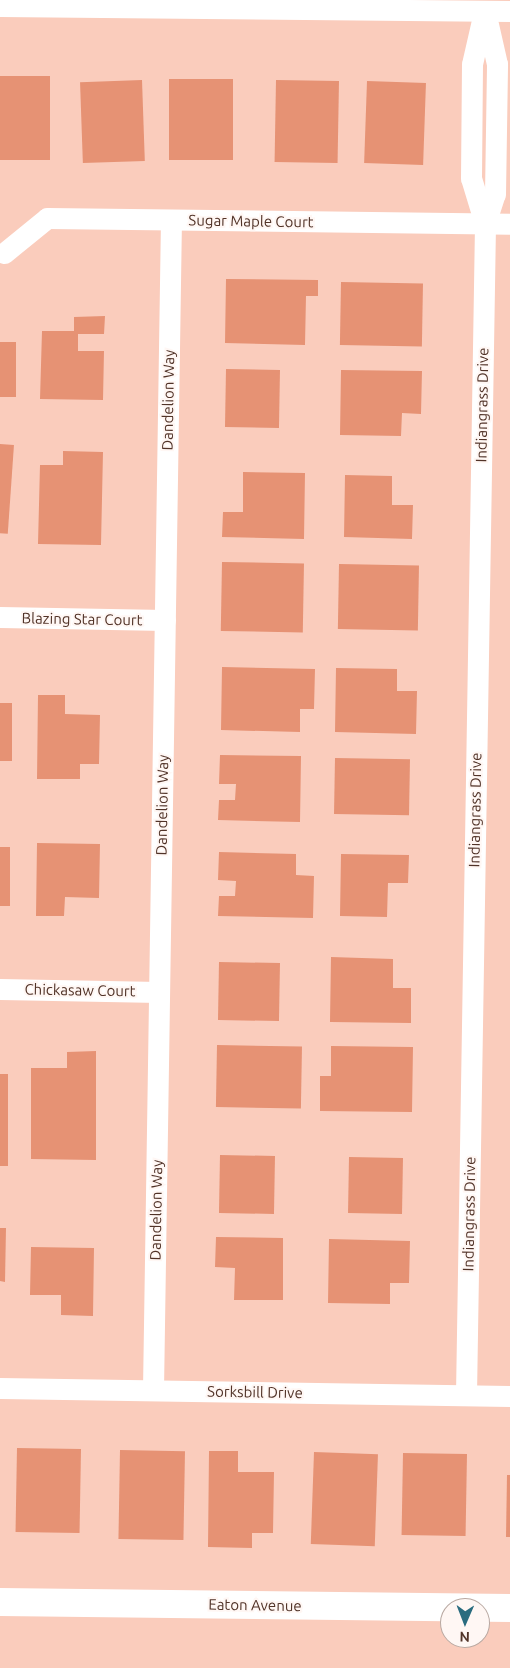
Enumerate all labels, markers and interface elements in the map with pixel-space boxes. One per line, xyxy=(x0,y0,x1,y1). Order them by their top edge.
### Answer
street label: Sugar Maple Court xyxy=(188,211,314,231)
street label: Indiangrass Drive xyxy=(472,347,492,463)
street label: Dandelion Way xyxy=(158,349,178,451)
street label: Blazing Star Court xyxy=(21,609,143,629)
street label: Indiangrass Drive xyxy=(465,752,485,868)
street label: Dandelion Way xyxy=(152,754,172,856)
street label: Chickasaw Court xyxy=(24,980,136,1000)
street label: Indiangrass Drive xyxy=(459,1156,479,1272)
street label: Dandelion Way xyxy=(146,1159,166,1261)
street label: Sorksbill Drive xyxy=(207,1382,303,1402)
street label: Eaton Avenue xyxy=(208,1595,302,1615)
north arrow xyxy=(440,1598,490,1648)
text: N xyxy=(459,1629,470,1645)

